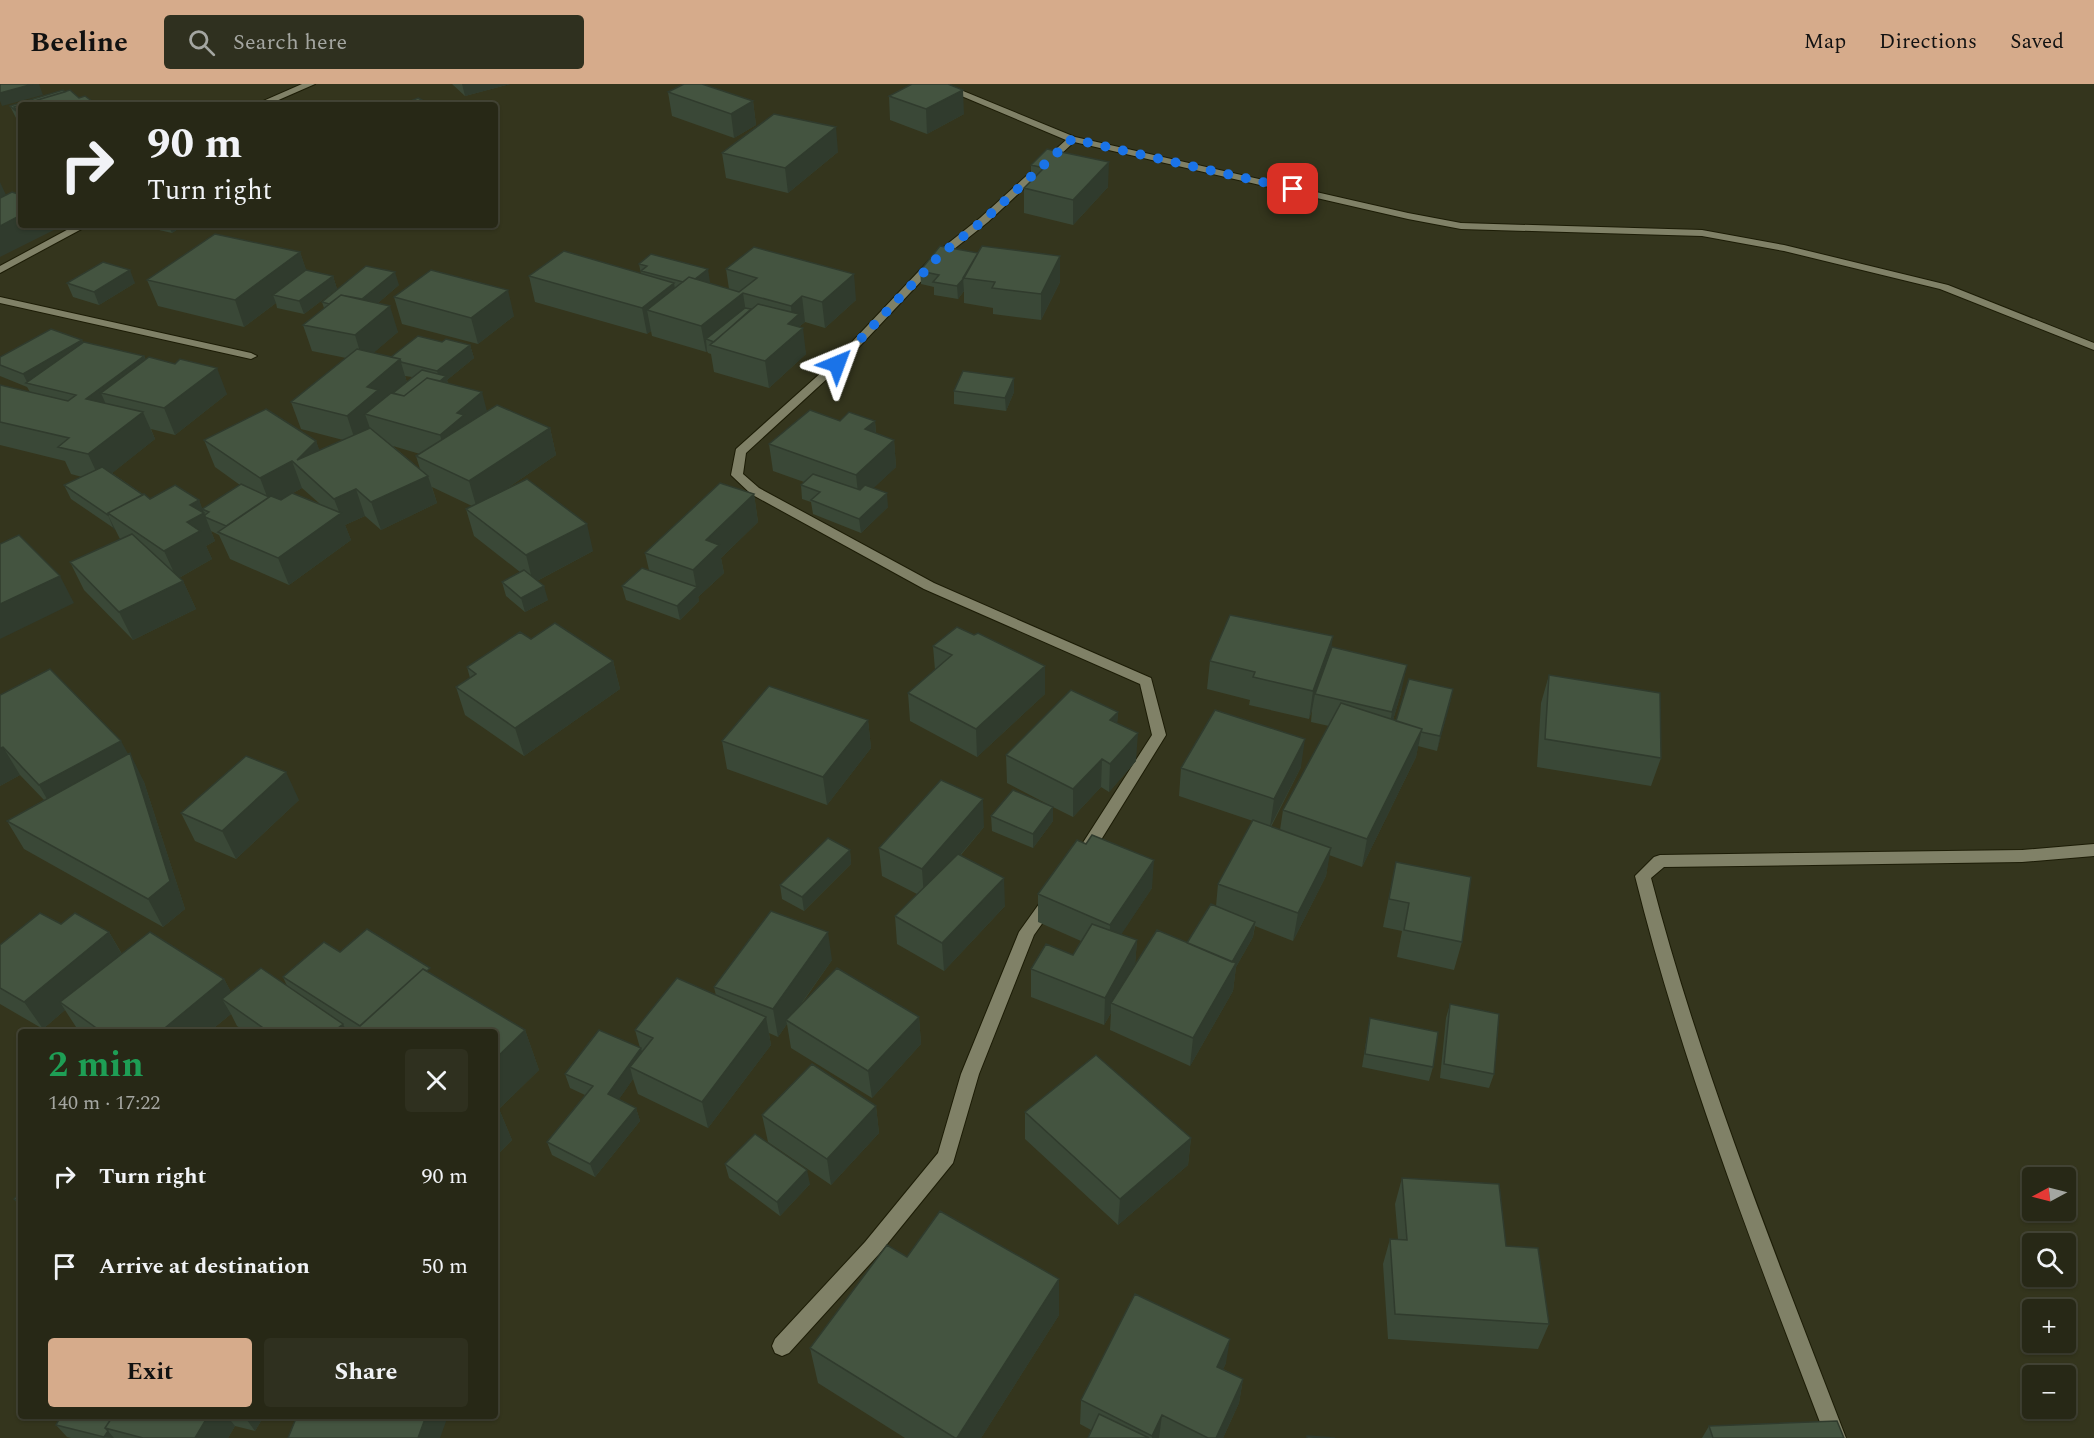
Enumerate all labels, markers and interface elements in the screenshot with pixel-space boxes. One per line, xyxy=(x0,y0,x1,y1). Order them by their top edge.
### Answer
search box xyxy=(164,15,584,69)
text: Beeline xyxy=(30,21,128,64)
icon: search xyxy=(185,26,218,59)
text: Search here xyxy=(233,26,347,59)
text: Map xyxy=(1804,26,1846,58)
text: Directions xyxy=(1879,26,1977,58)
text: Saved xyxy=(2010,26,2064,58)
text: 90 m xyxy=(147,113,242,176)
icon: right xyxy=(48,126,126,204)
pin xyxy=(1267,163,1318,214)
text: Turn right xyxy=(147,170,272,212)
icon: arrive xyxy=(1276,172,1309,205)
position arrow xyxy=(805,332,869,396)
text: 2 min xyxy=(48,1038,144,1093)
button: close xyxy=(405,1049,468,1112)
text: 140 m · 17:22 xyxy=(48,1088,160,1118)
icon: right xyxy=(48,1160,81,1193)
text: Turn right xyxy=(99,1160,206,1193)
text: 90 m xyxy=(422,1160,468,1193)
north arrow xyxy=(2022,1167,2076,1221)
map controls xyxy=(2022,1167,2076,1419)
button: search xyxy=(2022,1233,2076,1287)
icon: arrive xyxy=(48,1250,81,1283)
text: Arrive at destination xyxy=(99,1250,310,1283)
text: 50 m xyxy=(422,1250,468,1283)
button: + xyxy=(2022,1299,2076,1353)
button: Exit xyxy=(48,1338,252,1407)
button: Share xyxy=(264,1338,468,1407)
button: − xyxy=(2022,1365,2076,1419)

